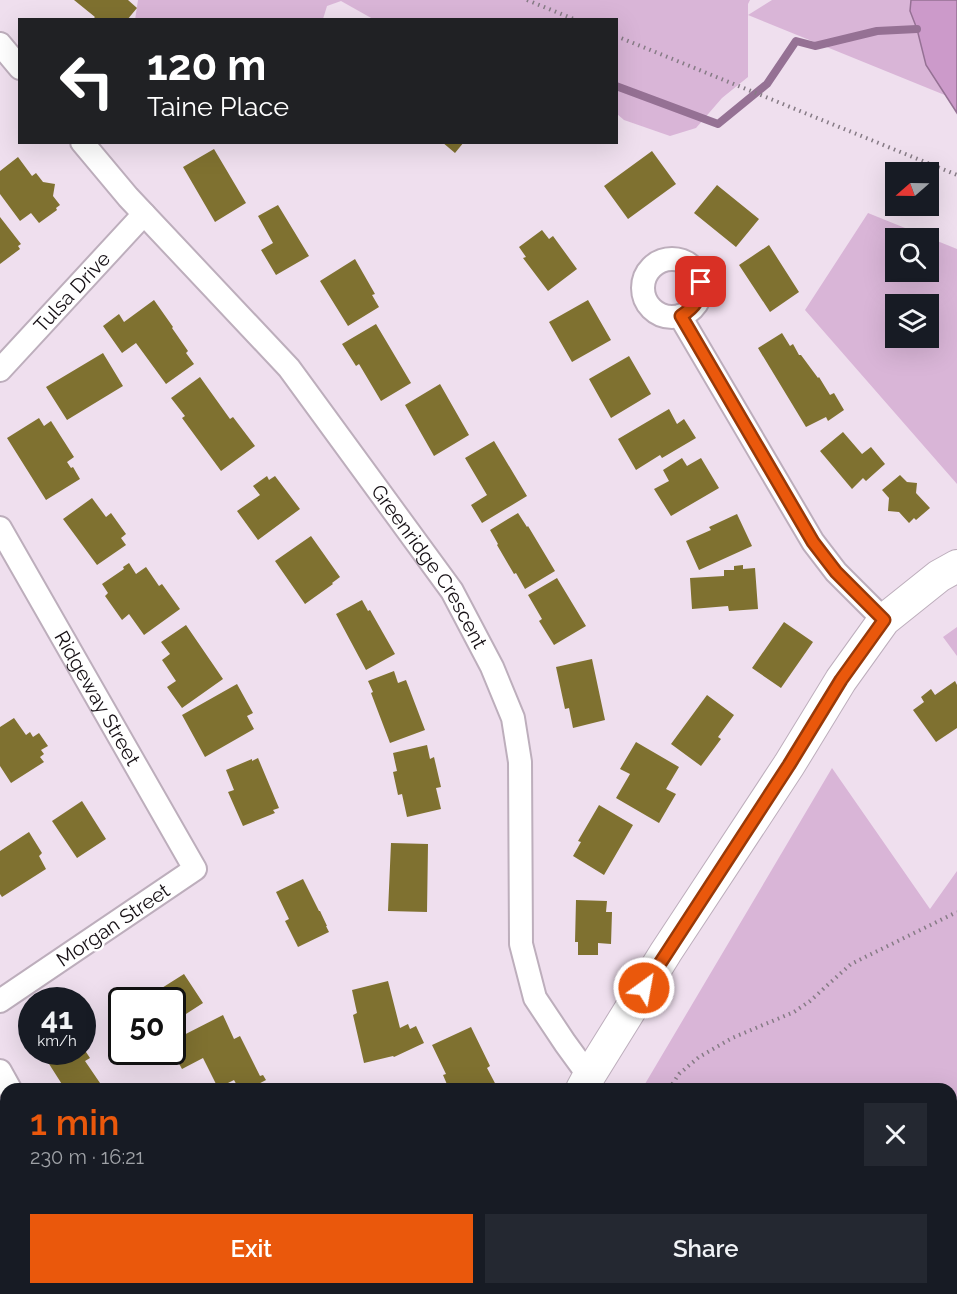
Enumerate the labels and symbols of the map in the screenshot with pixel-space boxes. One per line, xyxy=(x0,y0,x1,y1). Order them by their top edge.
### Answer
north arrow xyxy=(885,162,939,216)
street label: Tulsa Drive xyxy=(29,247,115,337)
pin xyxy=(675,256,726,307)
street label: Greenridge Crescent xyxy=(366,480,492,653)
street label: Ridgeway Street xyxy=(49,627,145,770)
street label: Morgan Street xyxy=(52,878,174,972)
position arrow xyxy=(612,956,676,1020)
speed limit sign: 50 xyxy=(108,987,186,1065)

